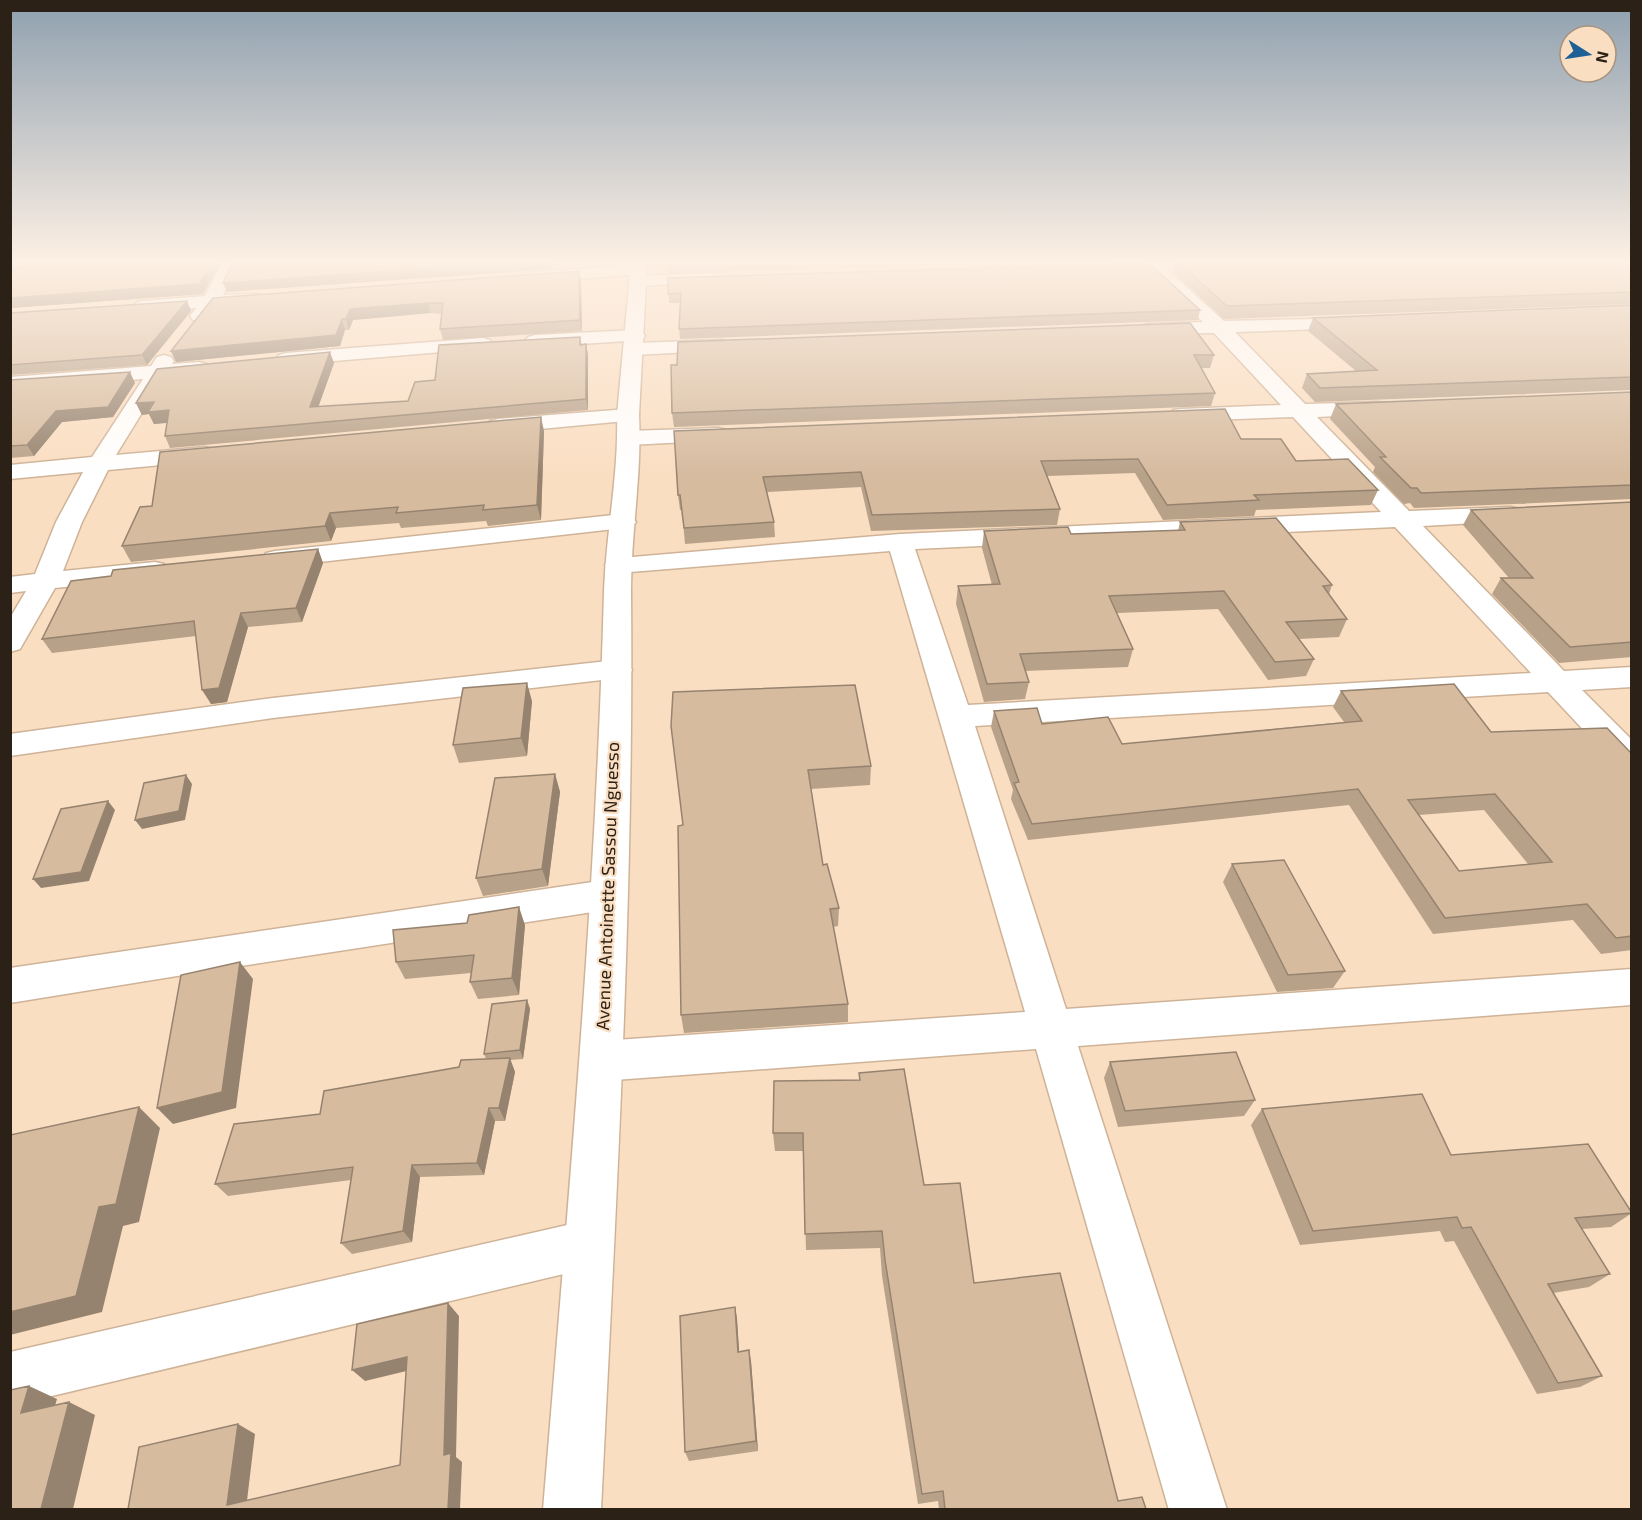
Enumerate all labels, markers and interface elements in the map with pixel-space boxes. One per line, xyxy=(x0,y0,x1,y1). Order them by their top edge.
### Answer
north arrow xyxy=(1558,24,1618,84)
text: N xyxy=(1593,50,1614,65)
street label: Avenue Antoinette Sassou Nguesso xyxy=(591,741,623,1031)

